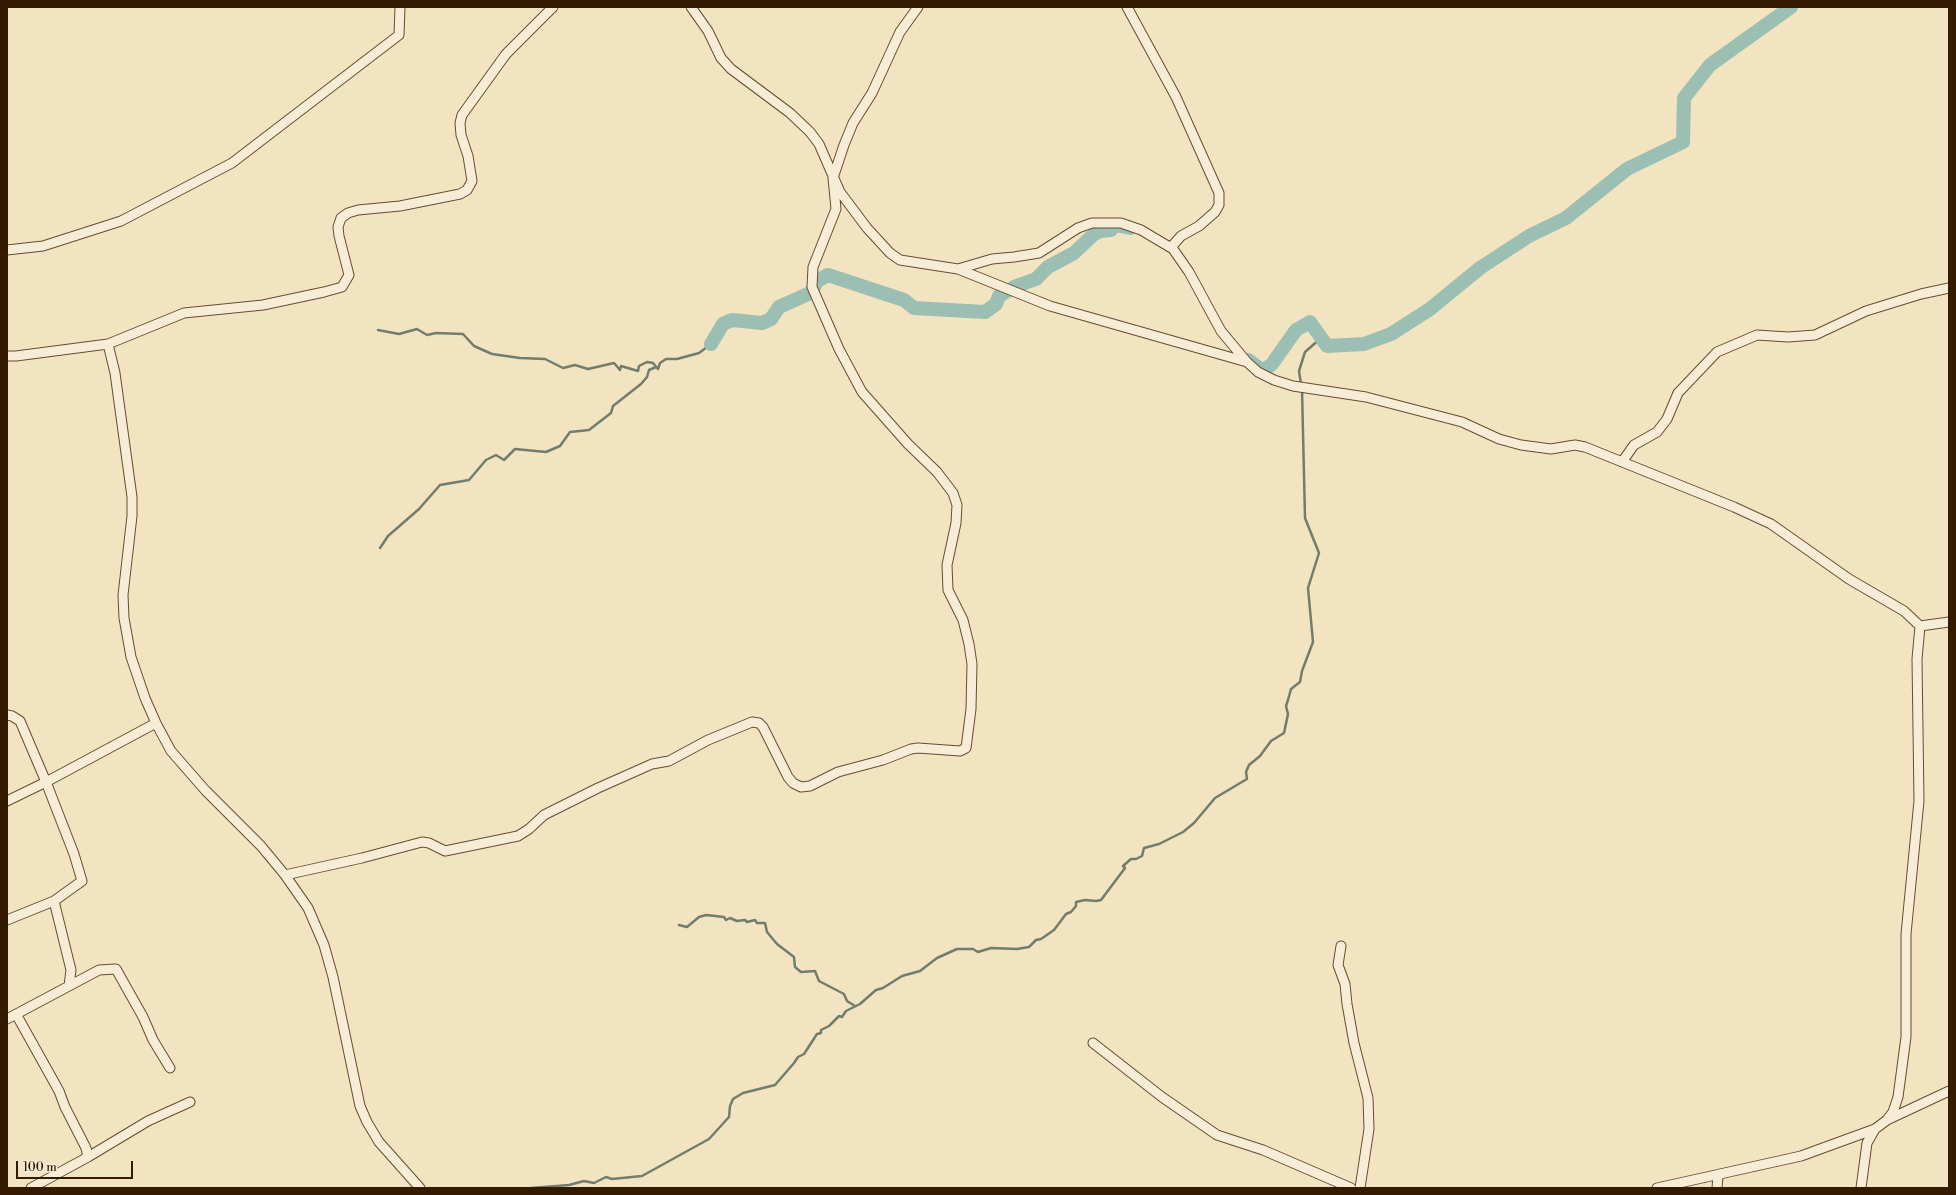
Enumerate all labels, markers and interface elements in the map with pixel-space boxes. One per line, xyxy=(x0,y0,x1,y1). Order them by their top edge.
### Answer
scale bar xyxy=(18,1153,135,1179)
text: 100 m xyxy=(23,1160,57,1175)

